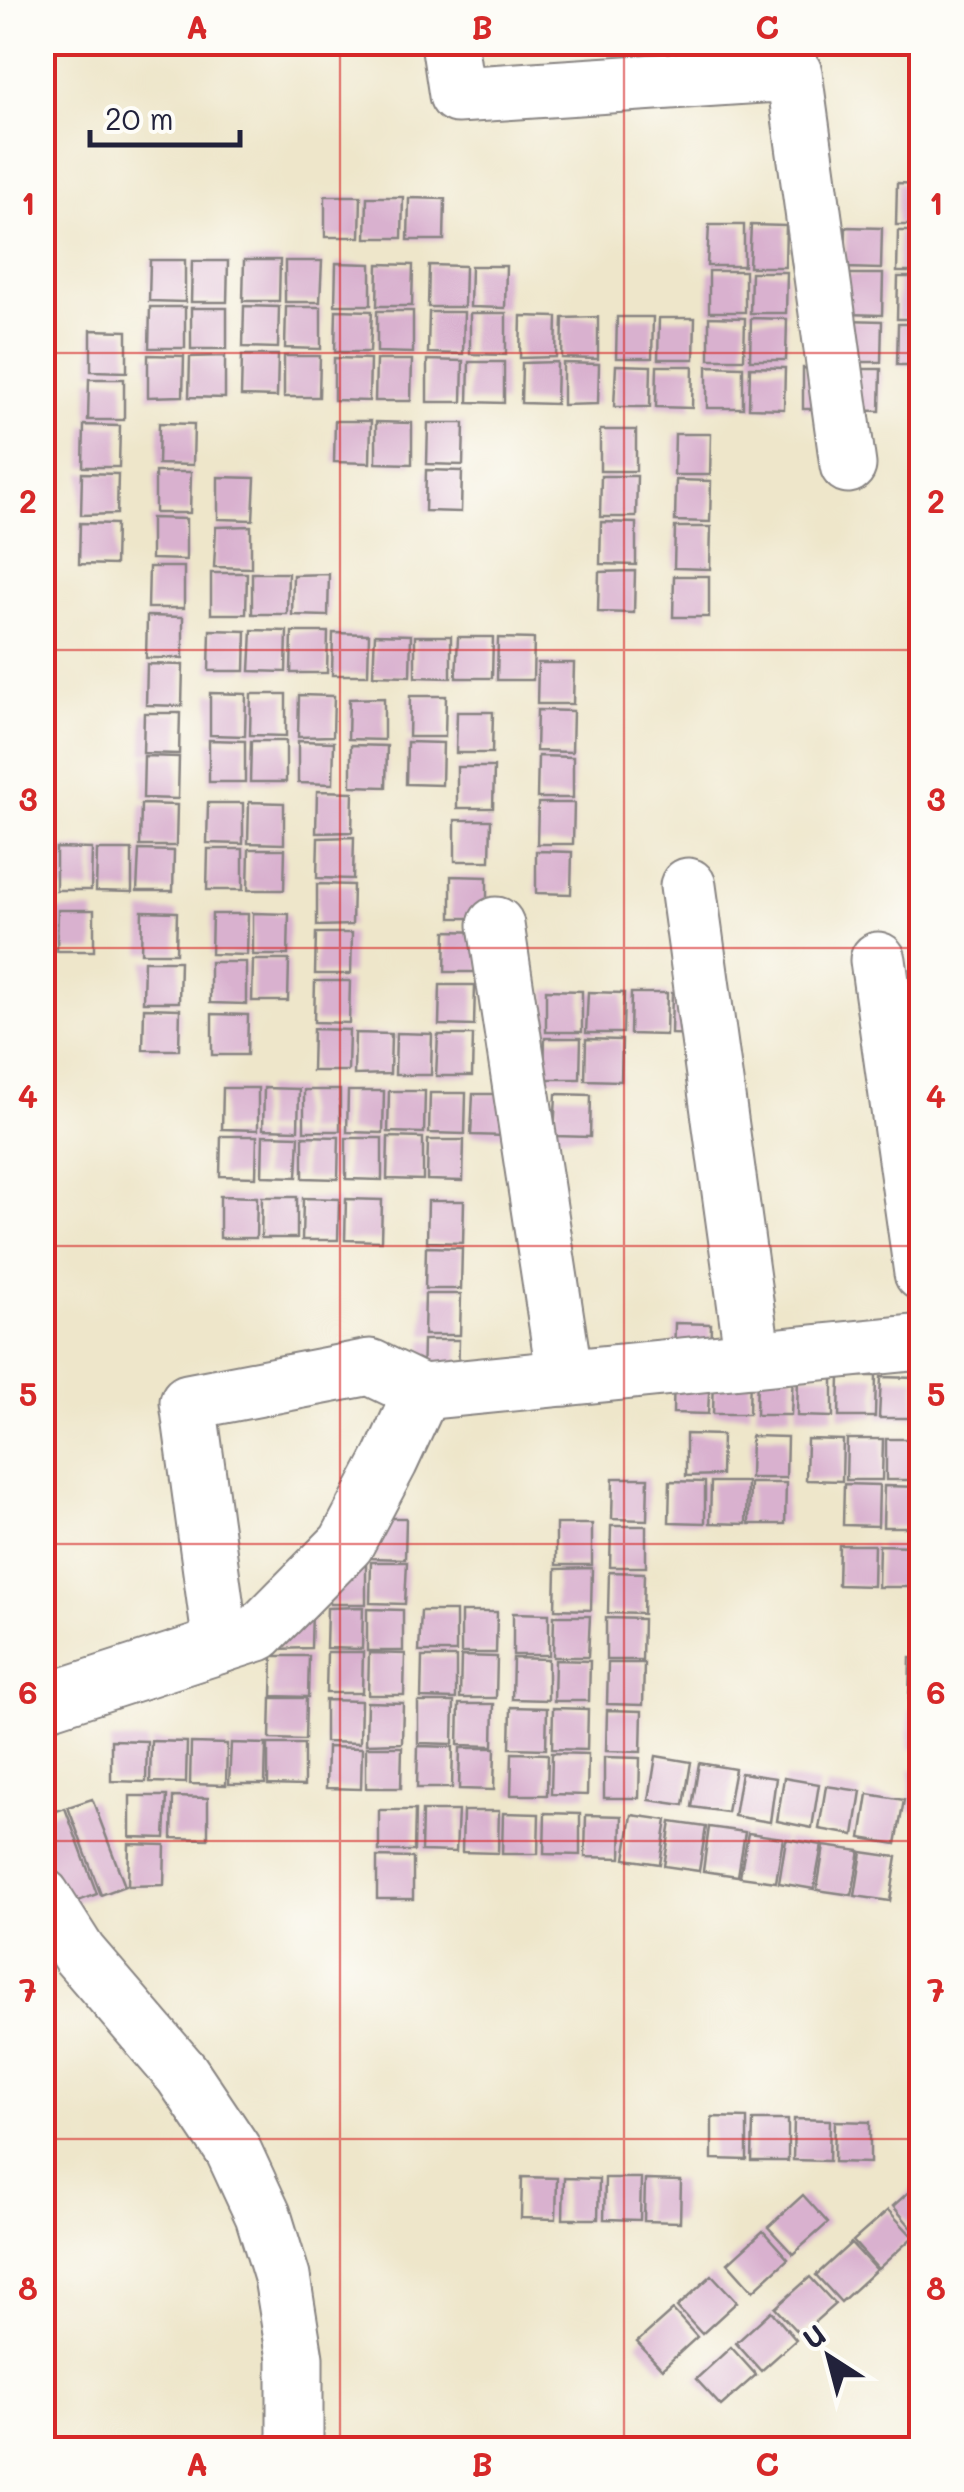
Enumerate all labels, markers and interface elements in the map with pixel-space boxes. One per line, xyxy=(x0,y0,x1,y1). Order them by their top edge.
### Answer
text: A xyxy=(186,5,208,47)
text: B xyxy=(471,5,493,47)
text: C xyxy=(755,5,779,47)
scale bar xyxy=(90,85,240,147)
text: 20 m xyxy=(105,98,174,138)
text: 1 xyxy=(21,181,35,223)
text: 1 xyxy=(929,181,943,223)
text: 2 xyxy=(19,479,37,521)
text: 2 xyxy=(927,479,945,521)
text: 3 xyxy=(18,777,38,819)
text: 3 xyxy=(926,777,946,819)
text: 4 xyxy=(18,1074,38,1116)
text: 4 xyxy=(926,1074,946,1116)
text: 5 xyxy=(19,1372,37,1414)
text: 5 xyxy=(927,1372,945,1414)
text: 6 xyxy=(18,1670,38,1712)
text: 6 xyxy=(926,1670,946,1712)
text: 7 xyxy=(19,1968,37,2010)
text: 7 xyxy=(927,1968,945,2010)
text: 8 xyxy=(18,2266,38,2308)
text: 8 xyxy=(926,2266,946,2308)
north arrow xyxy=(779,2307,879,2407)
text: U xyxy=(795,2316,832,2356)
text: A xyxy=(186,2442,208,2484)
text: B xyxy=(471,2442,493,2484)
text: C xyxy=(755,2442,779,2484)

